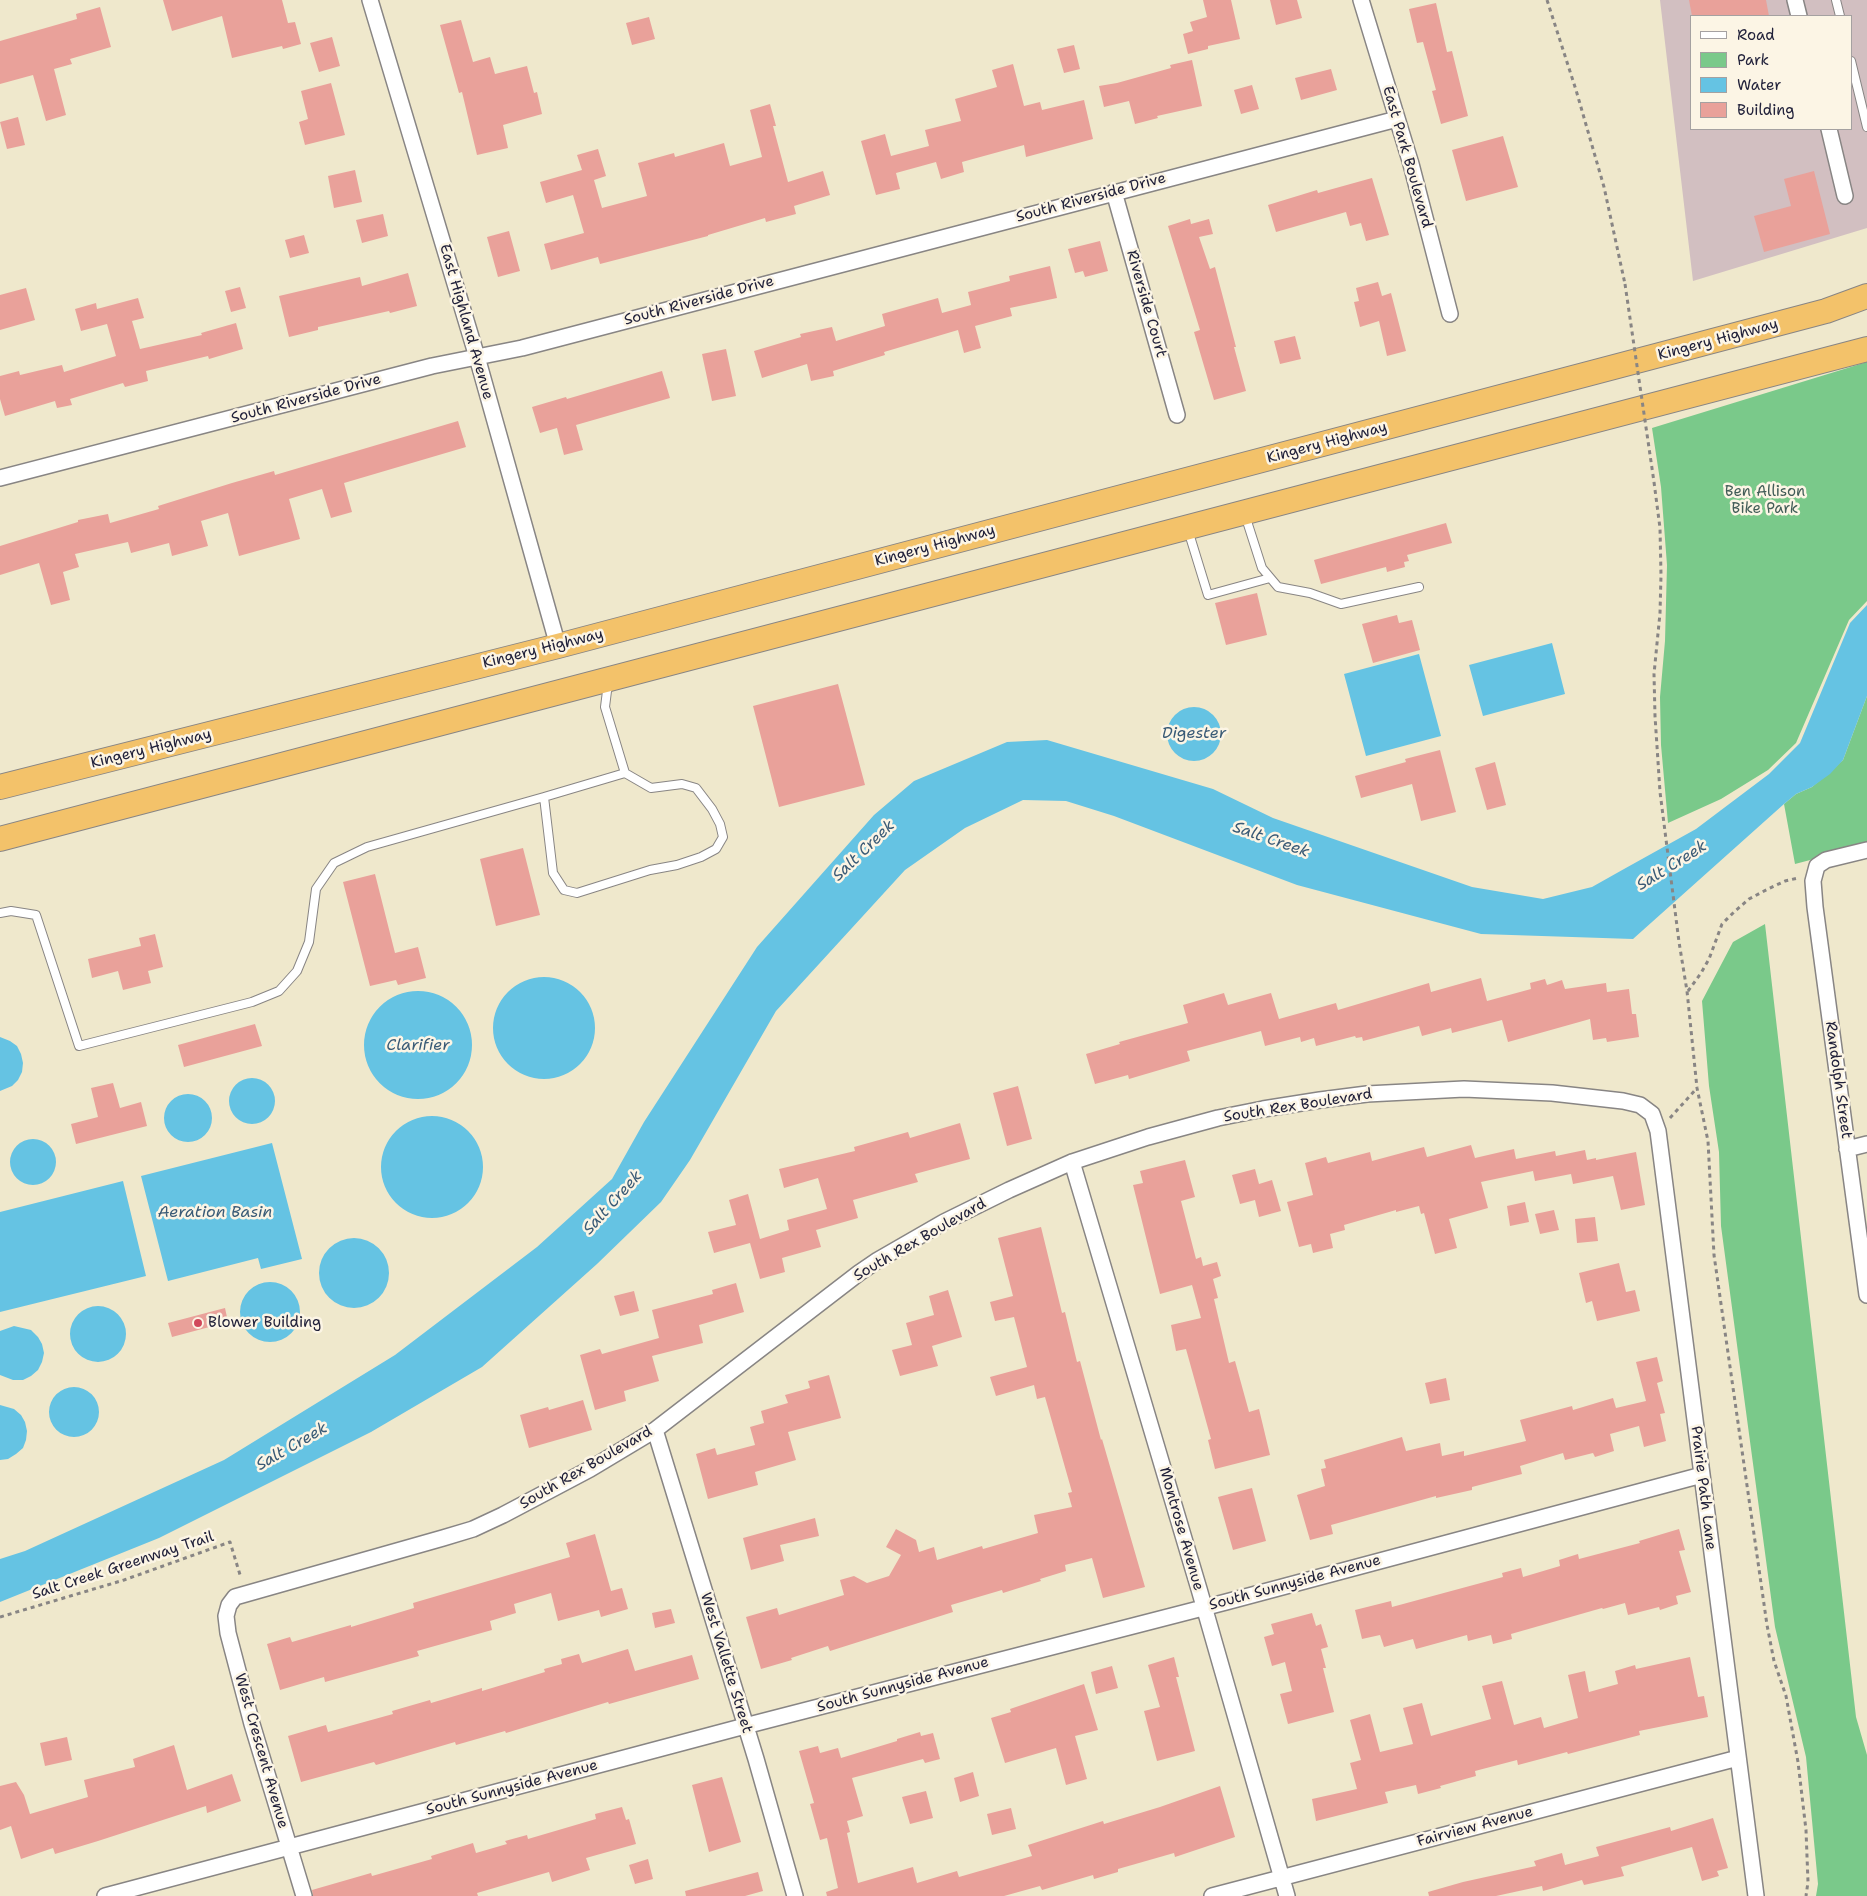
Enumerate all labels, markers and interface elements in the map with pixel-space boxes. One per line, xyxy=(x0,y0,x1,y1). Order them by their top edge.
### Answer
legend xyxy=(1690,15,1852,130)
text: Road xyxy=(1737,25,1775,45)
text: Park xyxy=(1737,50,1769,70)
text: Water xyxy=(1737,75,1781,95)
street label: East Park Boulevard xyxy=(1378,84,1436,230)
text: Building xyxy=(1737,100,1794,120)
street label: South Riverside Drive xyxy=(1014,169,1168,227)
street label: East Highland Avenue xyxy=(435,242,497,402)
street label: Riverside Court xyxy=(1122,248,1170,360)
street label: South Riverside Drive xyxy=(622,272,776,330)
street label: Kingery Highway xyxy=(1656,315,1780,365)
street label: South Riverside Drive xyxy=(229,370,383,428)
street label: Kingery Highway xyxy=(1265,418,1389,468)
park label: Ben Allison Bike Park xyxy=(1725,483,1805,518)
street label: Kingery Highway xyxy=(873,521,997,571)
street label: Kingery Highway xyxy=(481,625,605,673)
water label: Digester xyxy=(1162,724,1226,744)
street label: Kingery Highway xyxy=(89,725,213,773)
water label: Salt Creek xyxy=(829,817,899,885)
water label: Salt Creek xyxy=(1230,818,1312,862)
water label: Salt Creek xyxy=(1633,837,1711,895)
street label: Randolph Street xyxy=(1821,1020,1855,1140)
water label: Clarifier xyxy=(386,1036,450,1056)
street label: South Rex Boulevard xyxy=(1222,1085,1374,1127)
water label: Salt Creek xyxy=(579,1167,647,1239)
street label: South Rex Boulevard xyxy=(851,1195,989,1285)
water label: Aeration Basin xyxy=(158,1203,272,1223)
place label: Blower Building xyxy=(208,1314,321,1332)
marker: Blower Building xyxy=(192,1317,204,1329)
water label: Salt Creek xyxy=(253,1419,331,1475)
street label: South Rex Boulevard xyxy=(517,1423,655,1513)
street label: Prairie Path Lane xyxy=(1686,1425,1720,1551)
street label: Montrose Avenue xyxy=(1155,1465,1207,1593)
street label: Salt Creek Greenway Trail xyxy=(30,1528,216,1604)
street label: South Sunnyside Avenue xyxy=(1207,1551,1383,1615)
street label: West Vallette Street xyxy=(696,1590,756,1736)
street label: South Sunnyside Avenue xyxy=(815,1653,991,1717)
street label: West Crescent Avenue xyxy=(230,1671,292,1831)
street label: South Sunnyside Avenue xyxy=(424,1756,600,1820)
street label: Fairview Avenue xyxy=(1415,1803,1535,1851)

